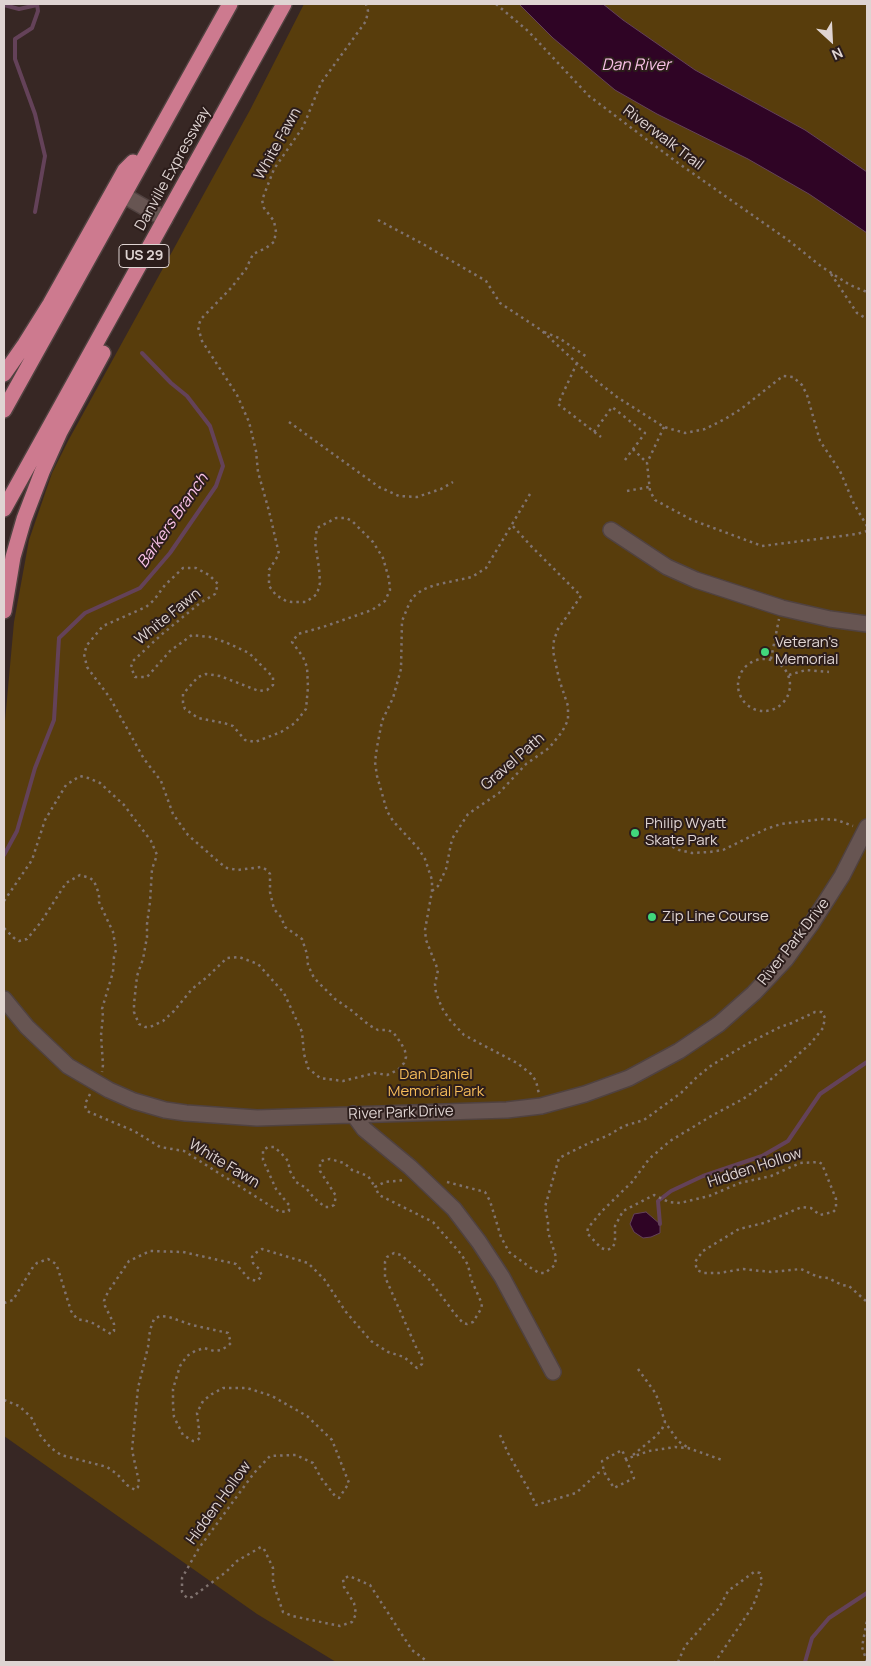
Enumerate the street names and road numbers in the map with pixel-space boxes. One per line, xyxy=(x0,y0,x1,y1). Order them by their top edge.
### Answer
street label: Riverwalk Trail xyxy=(619,102,707,174)
street label: Danville Expressway xyxy=(131,104,215,234)
street label: White Fawn xyxy=(251,105,305,183)
road number: US 29 xyxy=(119,245,169,268)
street label: White Fawn xyxy=(131,585,205,649)
street label: Gravel Path xyxy=(478,730,548,794)
street label: River Park Drive xyxy=(754,895,834,989)
street label: River Park Drive xyxy=(348,1102,454,1124)
street label: White Fawn xyxy=(185,1136,263,1192)
street label: Hidden Hollow xyxy=(706,1144,804,1192)
street label: Hidden Hollow xyxy=(183,1458,255,1548)

